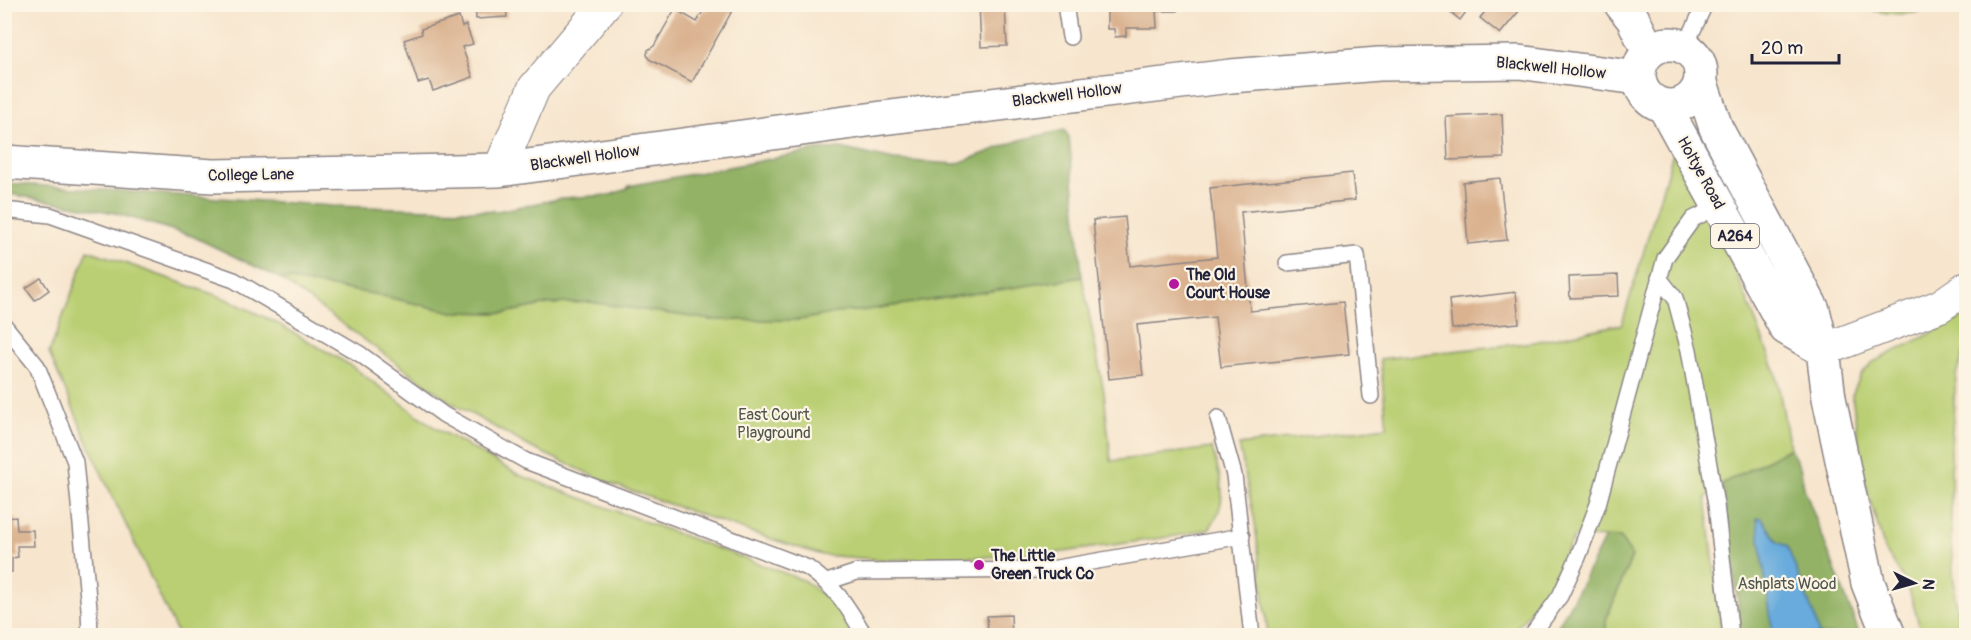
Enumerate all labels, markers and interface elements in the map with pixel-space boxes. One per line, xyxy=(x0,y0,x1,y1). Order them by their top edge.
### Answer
scale bar xyxy=(1752,27,1839,65)
text: 20 m xyxy=(1761,37,1803,60)
street label: Blackwell Hollow xyxy=(1495,52,1607,84)
street label: Blackwell Hollow xyxy=(1011,78,1123,112)
street label: Holtye Road xyxy=(1673,133,1729,213)
street label: Blackwell Hollow xyxy=(529,140,641,176)
street label: College Lane xyxy=(208,164,294,186)
road number: A264 xyxy=(1711,224,1759,248)
place label: The Old Court House xyxy=(1185,265,1271,303)
marker: The Old Court House xyxy=(1167,277,1181,291)
park label: East Court Playground xyxy=(737,405,811,443)
place label: The Little Green Truck Co xyxy=(990,546,1094,584)
north arrow xyxy=(1884,553,1944,613)
marker: The Little Green Truck Co xyxy=(972,558,986,572)
park label: Ashplats Wood xyxy=(1737,574,1837,594)
text: N xyxy=(1917,578,1938,591)

